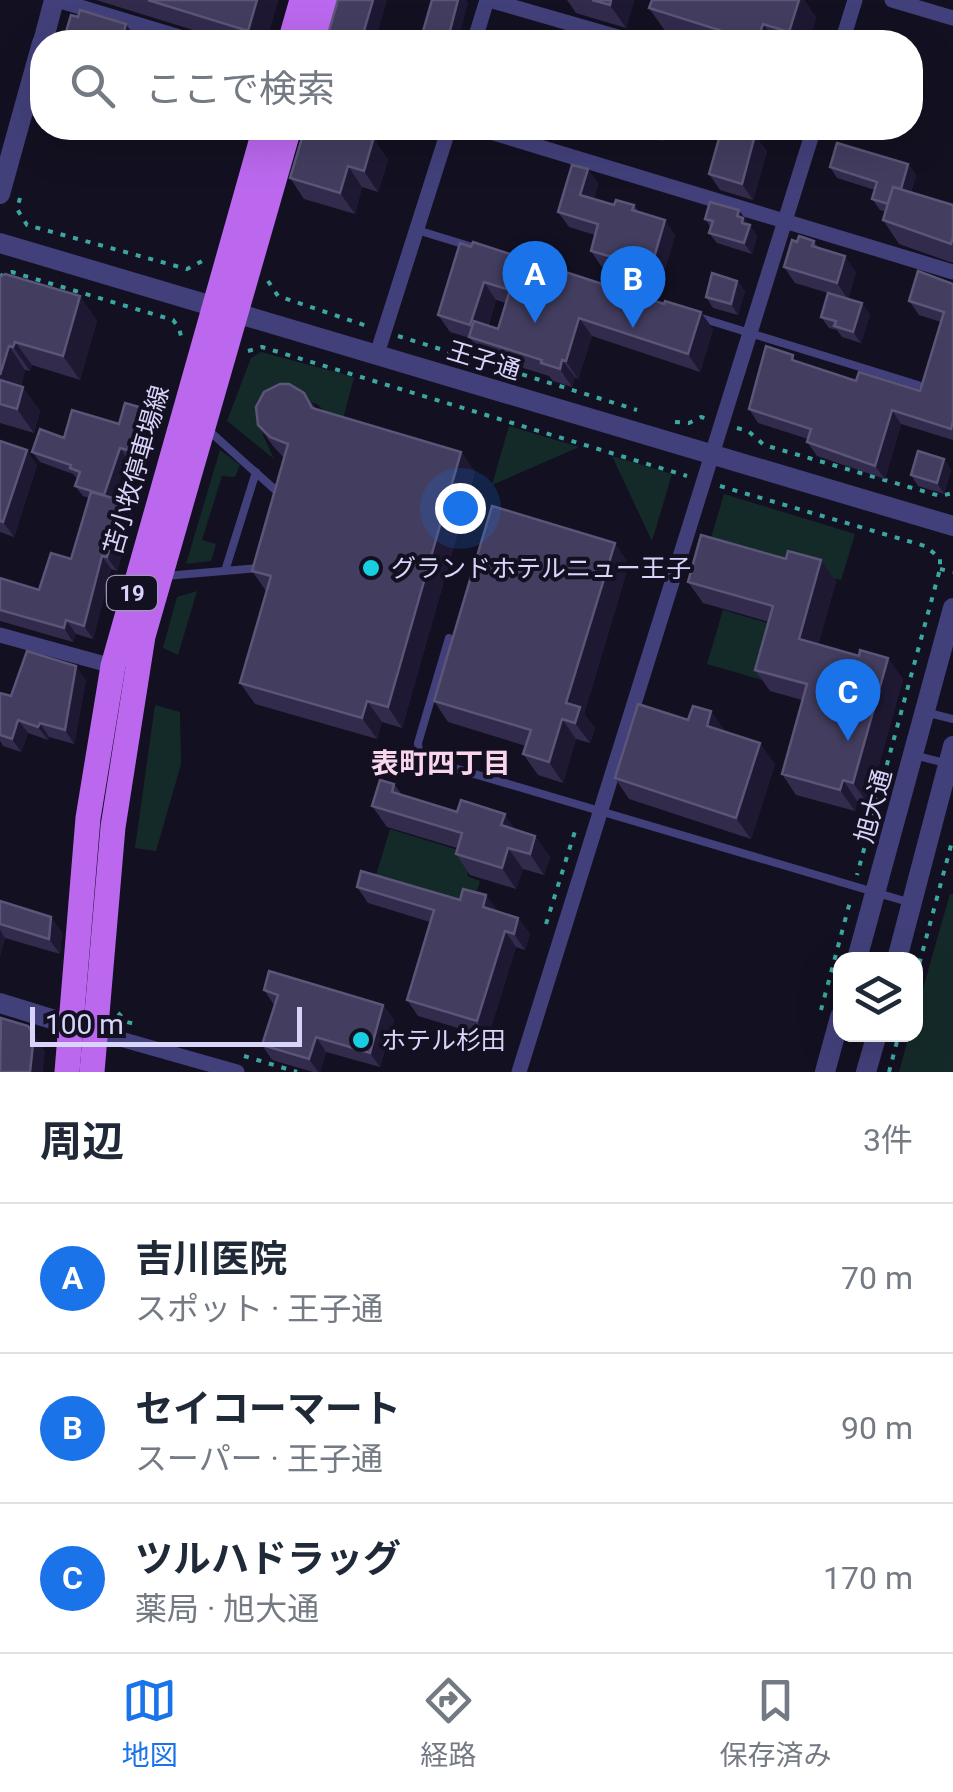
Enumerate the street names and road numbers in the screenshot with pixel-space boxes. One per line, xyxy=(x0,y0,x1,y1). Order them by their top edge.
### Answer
street label: 王子通 xyxy=(444,336,524,385)
street label: 苫小牧停車場線 xyxy=(98,382,175,558)
road number: 19 xyxy=(107,576,157,610)
street label: 旭大通 xyxy=(850,766,897,846)

